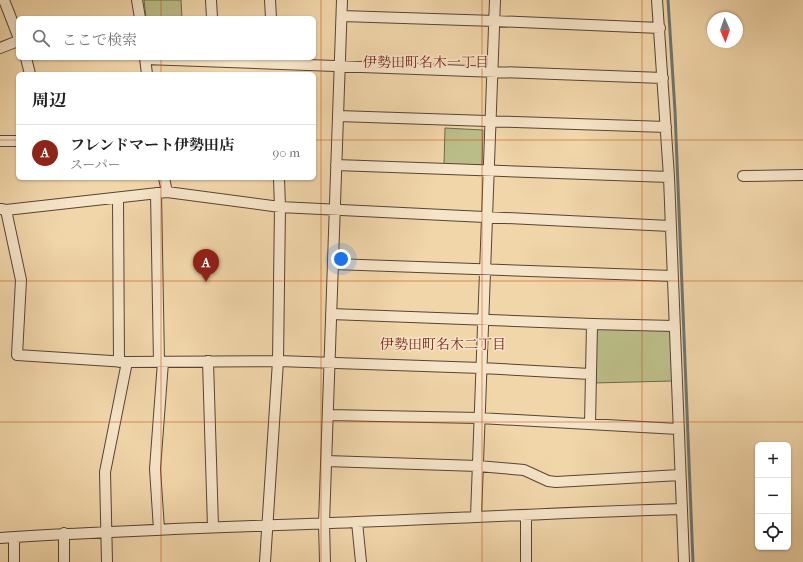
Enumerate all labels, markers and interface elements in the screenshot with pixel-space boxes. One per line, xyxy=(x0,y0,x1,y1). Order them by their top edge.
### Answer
north arrow xyxy=(707,12,743,48)
search box xyxy=(16,16,316,60)
icon: search xyxy=(30,27,52,49)
text: ここで検索 xyxy=(62,31,137,49)
district label: 伊勢田町名木一丁目 xyxy=(363,54,489,71)
text: 周辺 xyxy=(32,90,66,110)
text: フレンドマート伊勢田店 xyxy=(70,136,234,154)
text: A xyxy=(41,145,49,160)
text: 90 m xyxy=(272,145,300,160)
text: スーパー xyxy=(70,157,121,172)
pin: A xyxy=(193,249,219,282)
your location xyxy=(331,249,351,269)
district label: 伊勢田町名木二丁目 xyxy=(380,336,506,353)
map controls xyxy=(755,442,791,550)
button: + xyxy=(755,442,791,478)
button: − xyxy=(755,478,791,514)
button: locate xyxy=(755,514,791,550)

